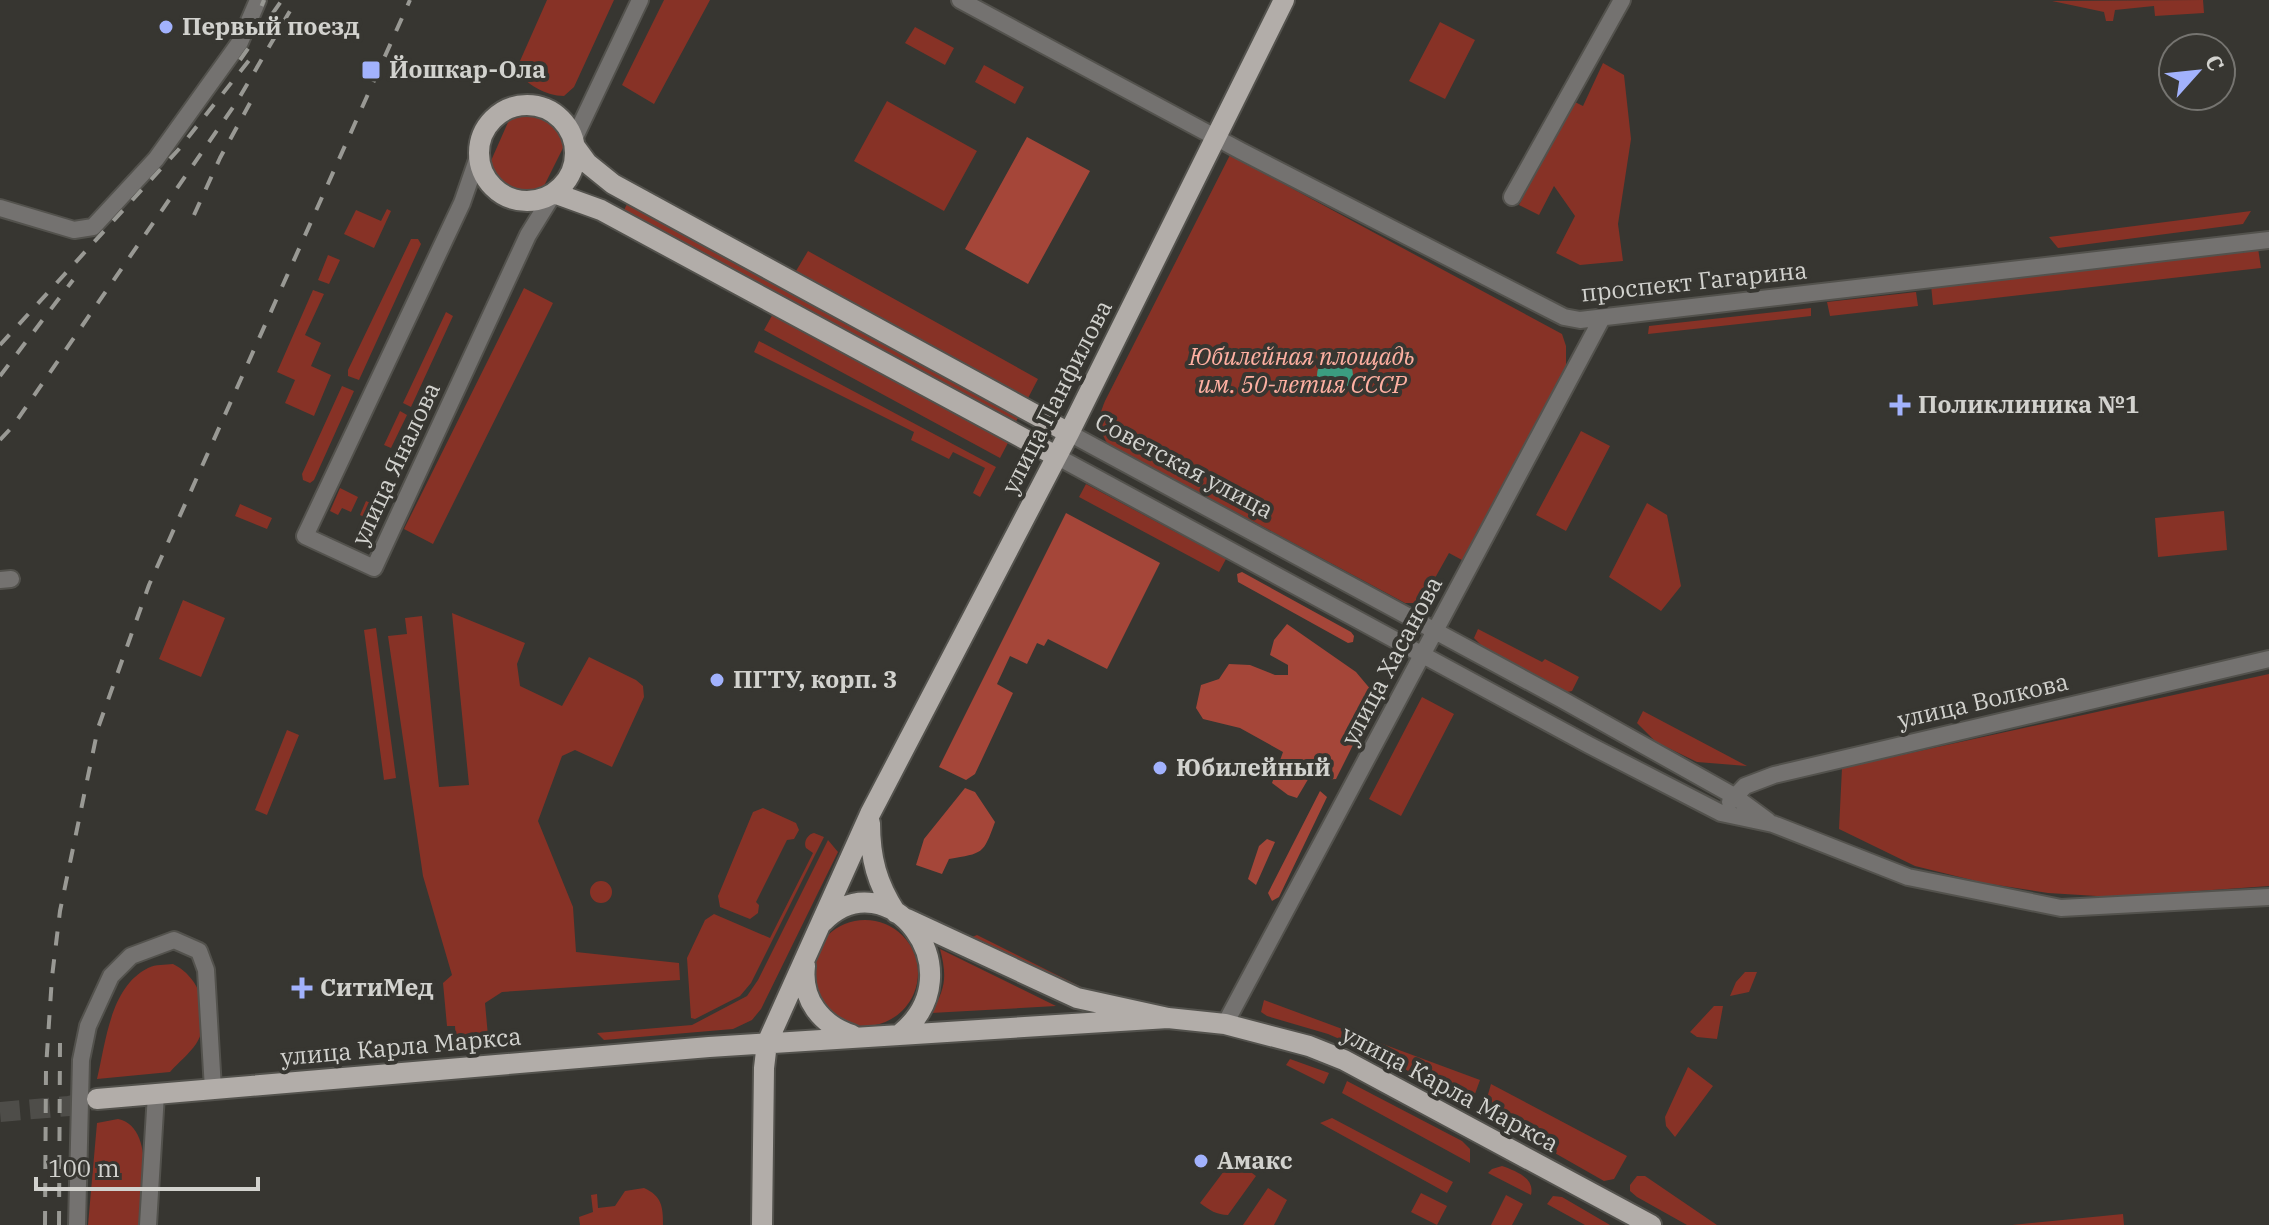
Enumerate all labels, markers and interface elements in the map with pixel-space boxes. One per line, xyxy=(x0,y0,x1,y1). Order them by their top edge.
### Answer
place label: Первый поезд xyxy=(182,10,360,42)
marker: Первый поезд xyxy=(157,18,175,36)
north arrow xyxy=(2157,32,2237,112)
text: С xyxy=(2199,50,2232,76)
place label: Йошкар-Ола xyxy=(389,53,546,85)
marker: Йошкар-Ола xyxy=(360,59,382,81)
street label: проспект Гагарина xyxy=(1579,253,1809,309)
street label: улица Панфилова xyxy=(993,294,1119,499)
park label: Юбилейная площадь им. 50-летия СССР xyxy=(1188,340,1415,400)
street label: улица Яналова xyxy=(343,377,447,550)
place label: Поликлиника №1 xyxy=(1918,388,2140,420)
marker: Поликлиника №1 xyxy=(1889,394,1911,416)
street label: Советская улица xyxy=(1090,405,1279,526)
street label: улица Хасанова xyxy=(1333,570,1449,751)
place label: ПГТУ, корп. 3 xyxy=(733,663,897,695)
street label: улица Волкова xyxy=(1894,665,2071,735)
marker: ПГТУ, корп. 3 xyxy=(708,671,726,689)
place label: Юбилейный xyxy=(1176,751,1331,783)
marker: Юбилейный xyxy=(1151,759,1169,777)
place label: СитиМед xyxy=(320,971,434,1003)
marker: СитиМед xyxy=(291,977,313,999)
street label: улица Карла Маркса xyxy=(1336,1017,1565,1159)
street label: улица Карла Маркса xyxy=(279,1020,523,1072)
scale bar xyxy=(36,1141,258,1191)
place label: Амакс xyxy=(1217,1144,1293,1176)
text: 100 m xyxy=(48,1152,120,1184)
marker: Амакс xyxy=(1192,1152,1210,1170)

